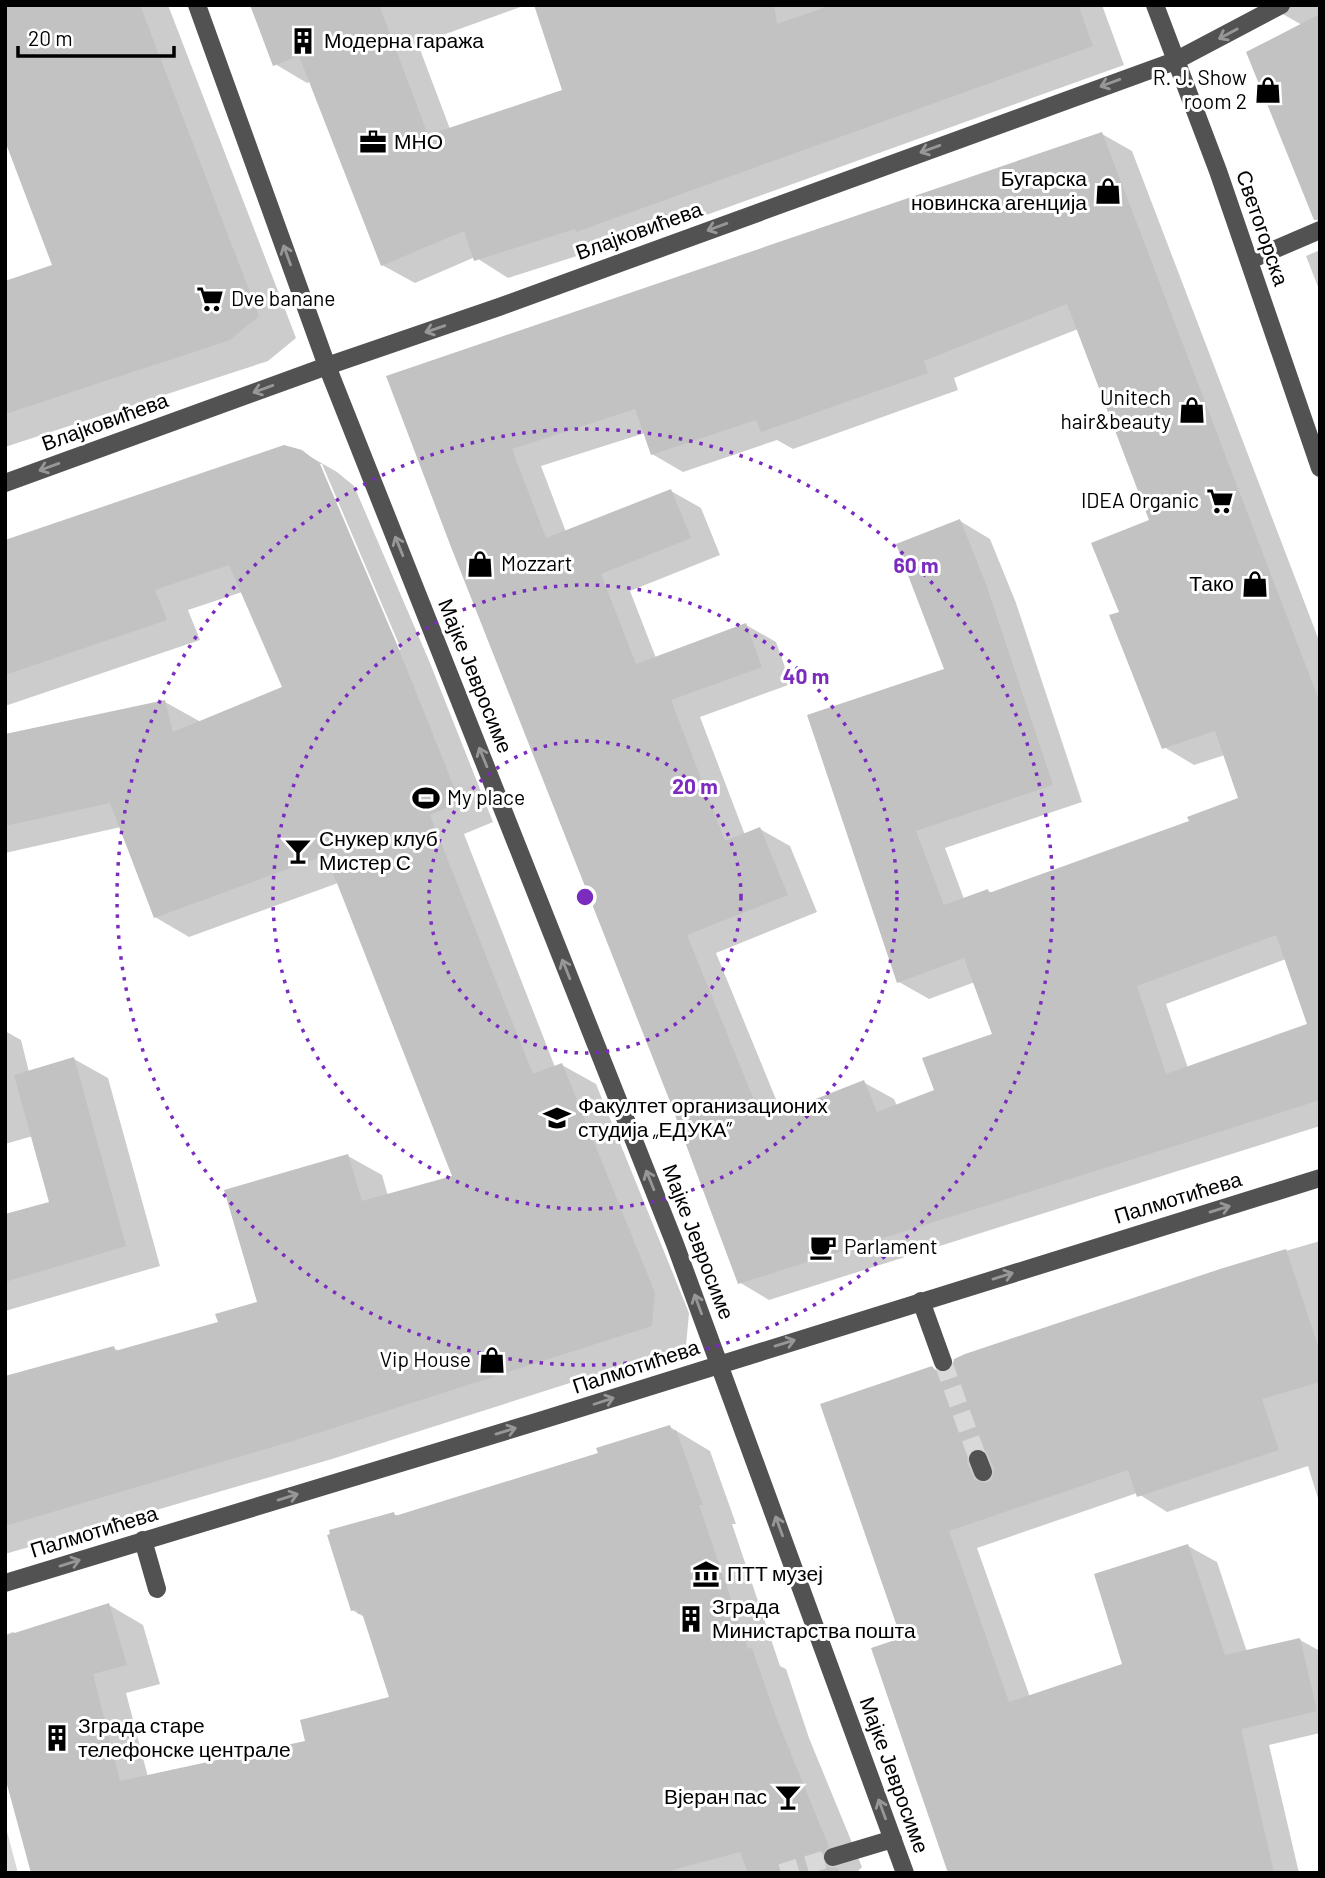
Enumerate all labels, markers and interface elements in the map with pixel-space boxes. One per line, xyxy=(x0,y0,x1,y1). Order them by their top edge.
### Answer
scale bar xyxy=(18,14,173,58)
text: 20 m xyxy=(28,25,73,50)
building icon: Модерна гаража xyxy=(288,26,318,56)
place label: Модерна гаража xyxy=(324,27,484,52)
one-way arrow xyxy=(1218,27,1239,41)
place label: R. J. Show room 2 xyxy=(1153,64,1247,113)
shop icon: R. J. Show room 2 xyxy=(1253,75,1283,105)
one-way arrow xyxy=(1100,78,1122,90)
office icon: МНО xyxy=(358,127,388,157)
place label: МНО xyxy=(394,128,443,153)
one-way arrow xyxy=(920,143,942,156)
place label: Бугарска новинска агенција xyxy=(911,165,1087,214)
street label: Светогорска xyxy=(1232,166,1295,289)
shop icon: Бугарска новинска агенција xyxy=(1093,176,1123,206)
street label: Влајковићева xyxy=(572,195,705,264)
one-way arrow xyxy=(706,222,728,234)
one-way arrow xyxy=(280,245,292,267)
supermarket icon: Dve banane xyxy=(195,284,225,314)
place label: Dve banane xyxy=(231,285,335,310)
one-way arrow xyxy=(424,324,446,336)
one-way arrow xyxy=(253,384,275,396)
place label: Unitech hair&beauty xyxy=(1060,384,1171,433)
street label: Влајковићева xyxy=(38,386,171,455)
shop icon: Unitech hair&beauty xyxy=(1177,395,1207,425)
one-way arrow xyxy=(39,462,61,474)
supermarket icon: IDEA Organic xyxy=(1205,486,1235,516)
place label: IDEA Organic xyxy=(1081,487,1199,512)
one-way arrow xyxy=(391,535,404,557)
shop icon: Mozzart xyxy=(465,549,495,579)
place label: Mozzart xyxy=(501,550,572,575)
text: 60 m xyxy=(894,552,938,577)
shop icon: Тако xyxy=(1240,569,1270,599)
place label: Тако xyxy=(1189,570,1234,595)
street label: Мајке Јевросиме xyxy=(434,595,519,756)
text: 40 m xyxy=(783,663,829,688)
one-way arrow xyxy=(475,747,488,769)
text: 20 m xyxy=(672,773,718,798)
sports icon: My place xyxy=(411,783,441,813)
place label: My place xyxy=(447,784,525,809)
place label: Снукер клуб Мистер С xyxy=(319,825,438,874)
bar icon: Снукер клуб Мистер С xyxy=(283,836,313,866)
centre of rings xyxy=(573,885,597,909)
one-way arrow xyxy=(559,958,572,980)
place label: Факултет организационих студија „ЕДУКА” xyxy=(578,1092,828,1141)
school or university icon: Факултет организационих студија „ЕДУКА” xyxy=(542,1103,572,1133)
street label: Мајке Јевросиме xyxy=(658,1160,741,1323)
street label: Палмотићева xyxy=(1111,1165,1245,1228)
one-way arrow xyxy=(643,1170,656,1192)
one-way arrow xyxy=(1209,1202,1231,1215)
cafe icon: Parlament xyxy=(808,1232,838,1262)
place label: Parlament xyxy=(844,1233,938,1258)
one-way arrow xyxy=(991,1269,1013,1282)
one-way arrow xyxy=(690,1293,703,1315)
street label: Палмотићева xyxy=(569,1333,702,1398)
one-way arrow xyxy=(774,1336,796,1349)
shop icon: Vip House xyxy=(477,1345,507,1375)
place label: Vip House xyxy=(380,1346,471,1371)
one-way arrow xyxy=(593,1394,615,1407)
one-way arrow xyxy=(495,1424,517,1437)
one-way arrow xyxy=(277,1489,299,1502)
street label: Палмотићева xyxy=(27,1499,161,1562)
one-way arrow xyxy=(772,1515,784,1537)
one-way arrow xyxy=(59,1556,81,1568)
museum icon: ПТТ музеј xyxy=(691,1559,721,1589)
place label: ПТТ музеј xyxy=(727,1560,823,1585)
place label: Зграда Министарства пошта xyxy=(712,1593,916,1642)
building icon: Зграда Министарства пошта xyxy=(676,1604,706,1634)
street label: Мајке Јевросиме xyxy=(856,1693,935,1856)
place label: Зграда старе телефонске централе xyxy=(78,1712,291,1761)
building icon: Зграда старе телефонске централе xyxy=(42,1723,72,1753)
bar icon: Вјеран пас xyxy=(773,1782,803,1812)
place label: Вјеран пас xyxy=(664,1783,767,1808)
one-way arrow xyxy=(875,1798,887,1820)

